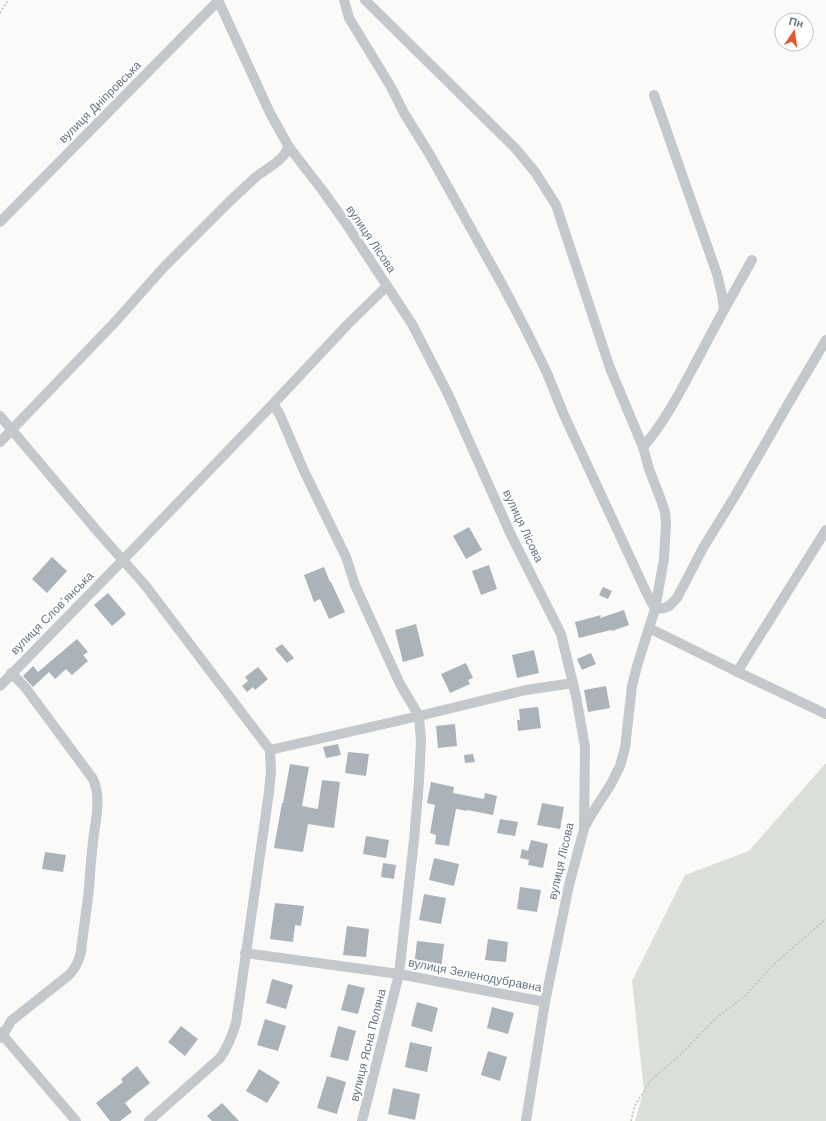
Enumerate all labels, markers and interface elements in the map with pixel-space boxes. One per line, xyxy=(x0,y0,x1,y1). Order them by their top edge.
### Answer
north arrow xyxy=(774,12,814,52)
text: Пн xyxy=(788,15,805,30)
street label: вулиця Дніпровська xyxy=(56,58,144,146)
street label: вулиця Лісова xyxy=(343,203,399,276)
street label: вулиця Лісова xyxy=(500,487,546,565)
street label: вулиця Словʼянська xyxy=(8,568,97,657)
street label: вулиця Лісова xyxy=(545,821,577,901)
street label: вулиця Зеленодубравна xyxy=(407,955,543,995)
street label: вулиця Ясна Поляна xyxy=(347,987,389,1103)

